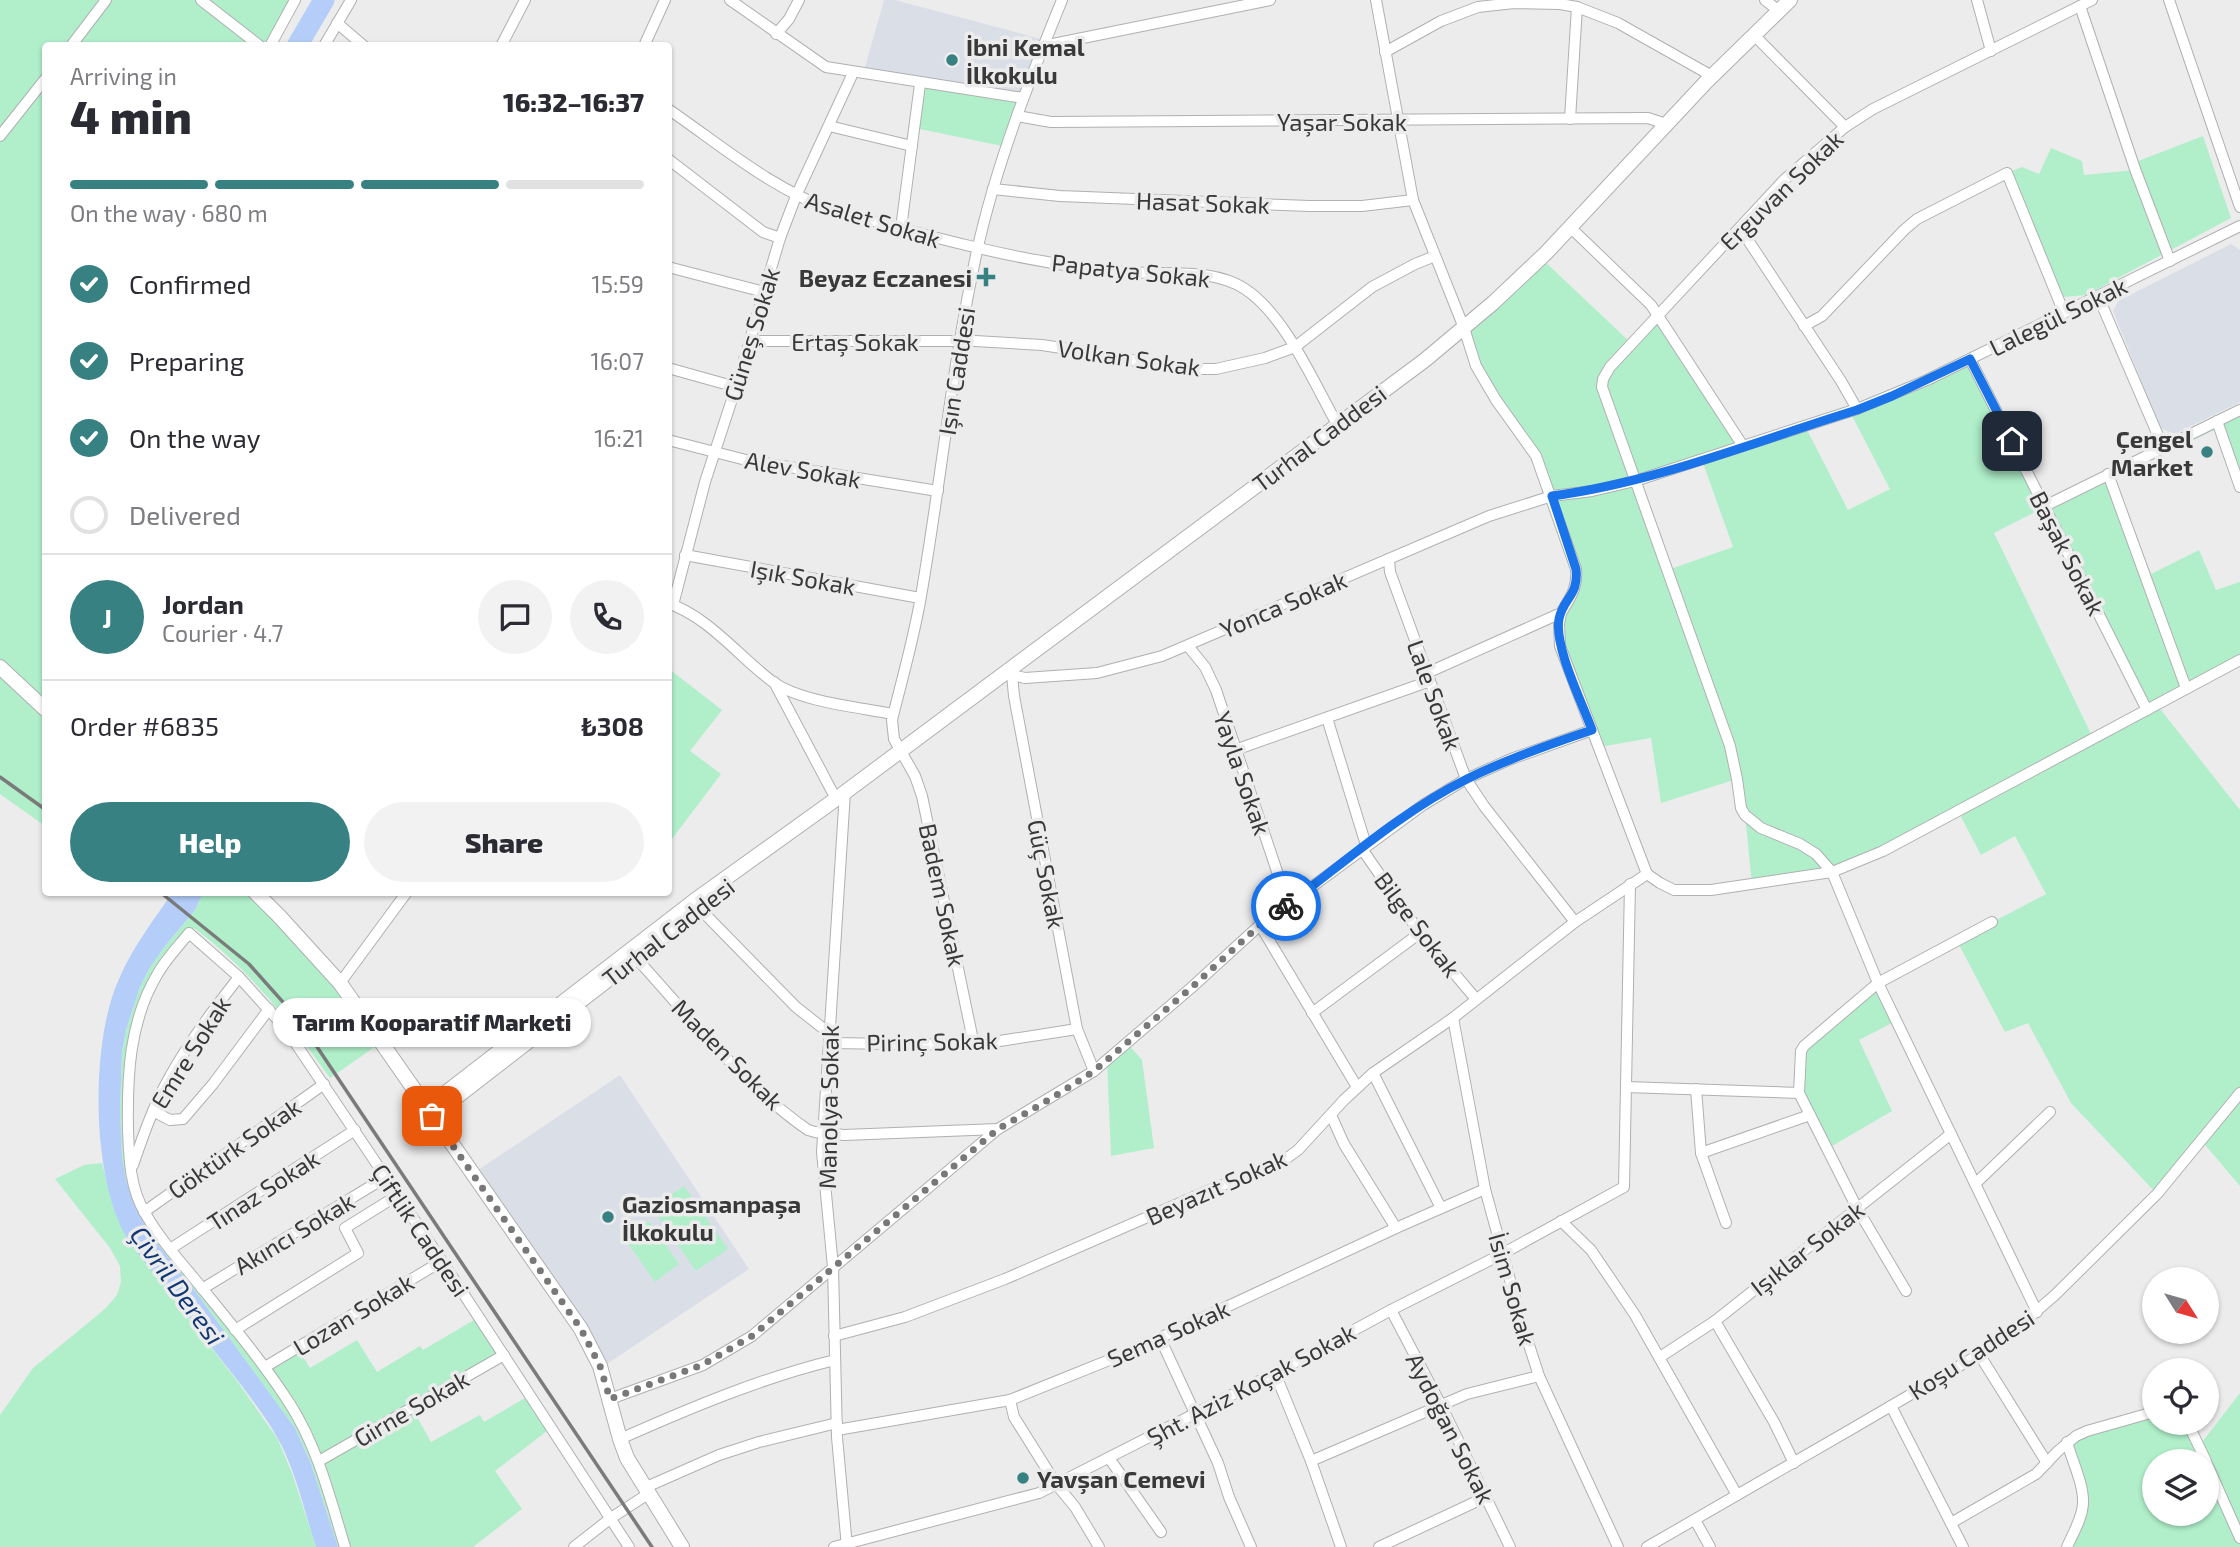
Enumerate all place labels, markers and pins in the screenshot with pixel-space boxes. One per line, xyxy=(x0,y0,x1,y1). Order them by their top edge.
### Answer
place label: İbni Kemal İlkokulu xyxy=(966,32,1085,89)
marker: İbni Kemal İlkokulu xyxy=(944,52,960,68)
place label: Beyaz Eczanesi xyxy=(799,263,972,292)
marker: Beyaz Eczanesi xyxy=(978,269,994,285)
pin xyxy=(1982,411,2042,471)
place label: Çengel Market xyxy=(2111,424,2193,481)
marker: Çengel Market xyxy=(2199,444,2215,460)
callout: Tarım Kooparatif Marketi xyxy=(273,997,591,1046)
pin xyxy=(402,1086,462,1146)
place label: Gaziosmanpaşa İlkokulu xyxy=(622,1189,801,1246)
marker: Gaziosmanpaşa İlkokulu xyxy=(600,1209,616,1225)
place label: Yavşan Cemevi xyxy=(1037,1464,1206,1495)
marker: Yavşan Cemevi xyxy=(1015,1470,1031,1486)

